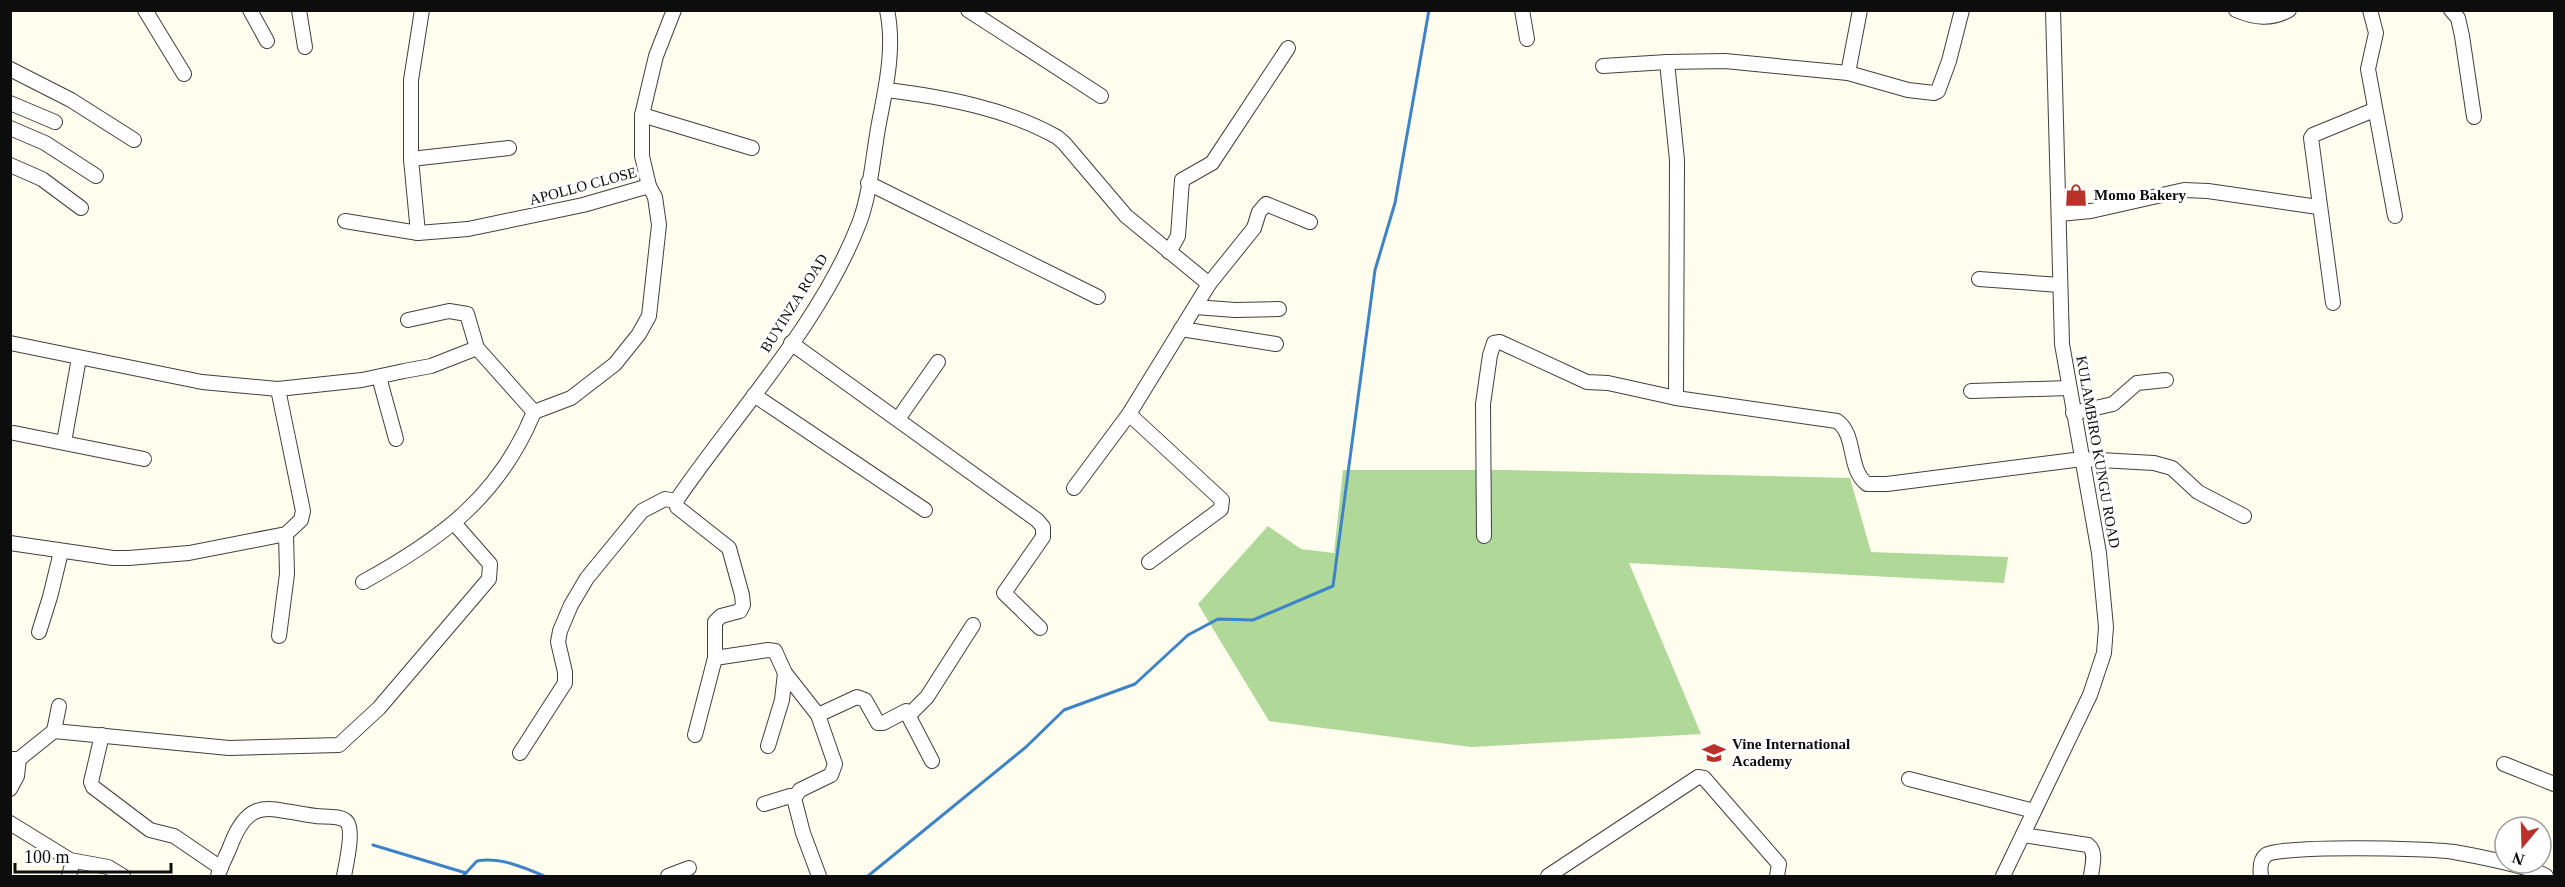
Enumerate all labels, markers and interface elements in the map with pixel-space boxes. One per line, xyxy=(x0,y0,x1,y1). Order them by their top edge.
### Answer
street label: APOLLO CLOSE xyxy=(528,164,638,208)
shop icon: Momo Bakery xyxy=(2063,182,2089,208)
place label: Momo Bakery xyxy=(2094,187,2187,203)
street label: BUYINZA ROAD xyxy=(757,251,831,355)
street label: KULAMBIRO KUNGU ROAD xyxy=(2073,355,2123,550)
place label: Vine International Academy xyxy=(1732,736,1850,769)
school or university icon: Vine International Academy xyxy=(1701,740,1727,766)
north arrow xyxy=(2493,815,2553,875)
scale bar xyxy=(15,836,171,874)
text: 100 m xyxy=(24,847,70,867)
text: N xyxy=(2510,849,2527,869)

